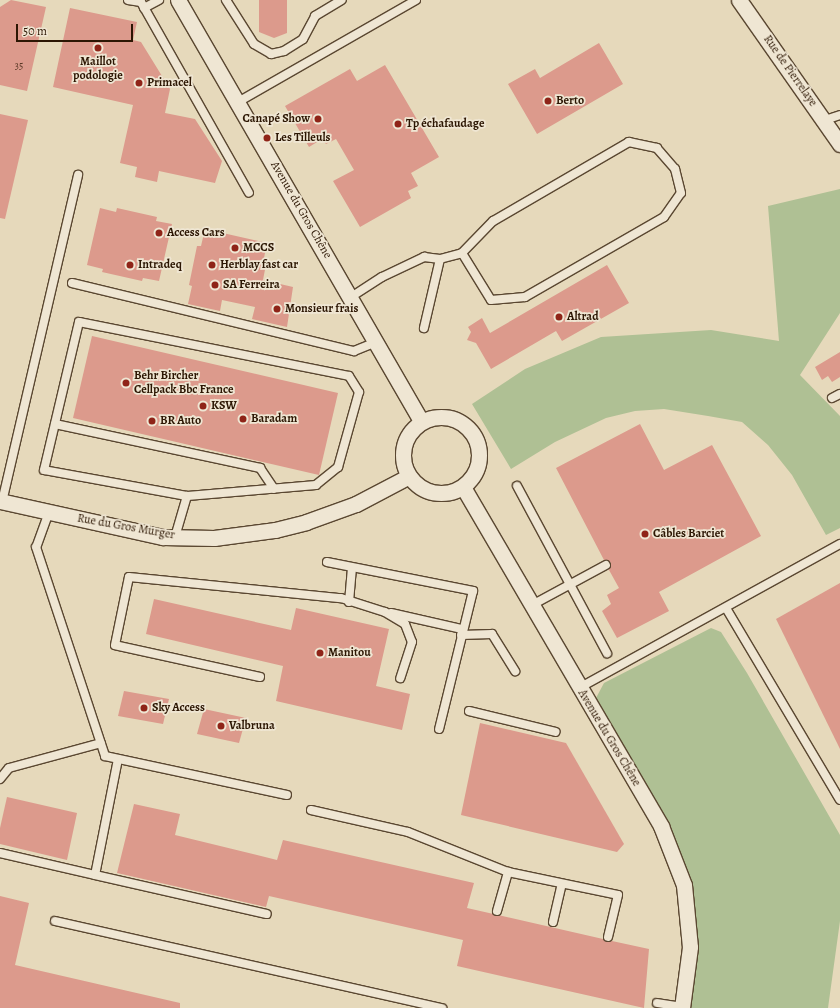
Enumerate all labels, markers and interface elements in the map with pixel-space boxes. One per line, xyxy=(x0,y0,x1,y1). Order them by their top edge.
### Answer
scale bar xyxy=(18,16,135,42)
text: 50 m xyxy=(23,23,47,39)
street label: Rue de Pierrelaye xyxy=(760,32,820,110)
marker: Maillot podologie xyxy=(93,43,103,53)
place label: Maillot podologie xyxy=(73,55,123,83)
house number: 35 xyxy=(15,60,23,72)
place label: Primacel xyxy=(147,76,192,90)
marker: Primacel xyxy=(134,78,144,88)
place label: Berto xyxy=(556,94,584,108)
marker: Berto xyxy=(543,96,553,106)
place label: Canapé Show xyxy=(242,112,310,126)
marker: Canapé Show xyxy=(313,114,323,124)
place label: Tp échafaudage xyxy=(406,117,484,131)
marker: Tp échafaudage xyxy=(393,119,403,129)
place label: Les Tilleuls xyxy=(275,131,331,145)
marker: Les Tilleuls xyxy=(262,133,272,143)
street label: Avenue du Gros Chêne xyxy=(267,159,335,261)
place label: Access Cars xyxy=(167,226,225,240)
marker: Access Cars xyxy=(154,228,164,238)
place label: MCCS xyxy=(243,241,274,255)
marker: MCCS xyxy=(230,243,240,253)
place label: Intradeq xyxy=(138,258,182,272)
place label: Herblay fast car xyxy=(220,258,298,272)
marker: Intradeq xyxy=(125,260,135,270)
marker: Herblay fast car xyxy=(207,260,217,270)
place label: SA Ferreira xyxy=(223,278,280,292)
marker: SA Ferreira xyxy=(210,280,220,290)
place label: Monsieur frais xyxy=(285,302,358,316)
marker: Monsieur frais xyxy=(272,304,282,314)
place label: Altrad xyxy=(567,310,599,324)
marker: Altrad xyxy=(554,312,564,322)
place label: Behr Bircher Cellpack Bbc France xyxy=(134,369,234,397)
marker: Behr Bircher Cellpack Bbc France xyxy=(121,378,131,388)
place label: KSW xyxy=(211,399,237,413)
marker: KSW xyxy=(198,401,208,411)
place label: Baradam xyxy=(251,412,297,426)
place label: BR Auto xyxy=(160,414,201,428)
marker: Baradam xyxy=(238,414,248,424)
marker: BR Auto xyxy=(147,416,157,426)
street label: Rue du Gros Murger xyxy=(76,511,176,543)
place label: Câbles Barciet xyxy=(653,527,724,541)
marker: Câbles Barciet xyxy=(640,529,650,539)
place label: Manitou xyxy=(328,646,371,660)
marker: Manitou xyxy=(315,648,325,658)
street label: Avenue du Gros Chêne xyxy=(574,687,644,789)
place label: Sky Access xyxy=(152,701,205,715)
marker: Sky Access xyxy=(139,703,149,713)
place label: Valbruna xyxy=(229,719,275,733)
marker: Valbruna xyxy=(216,721,226,731)

